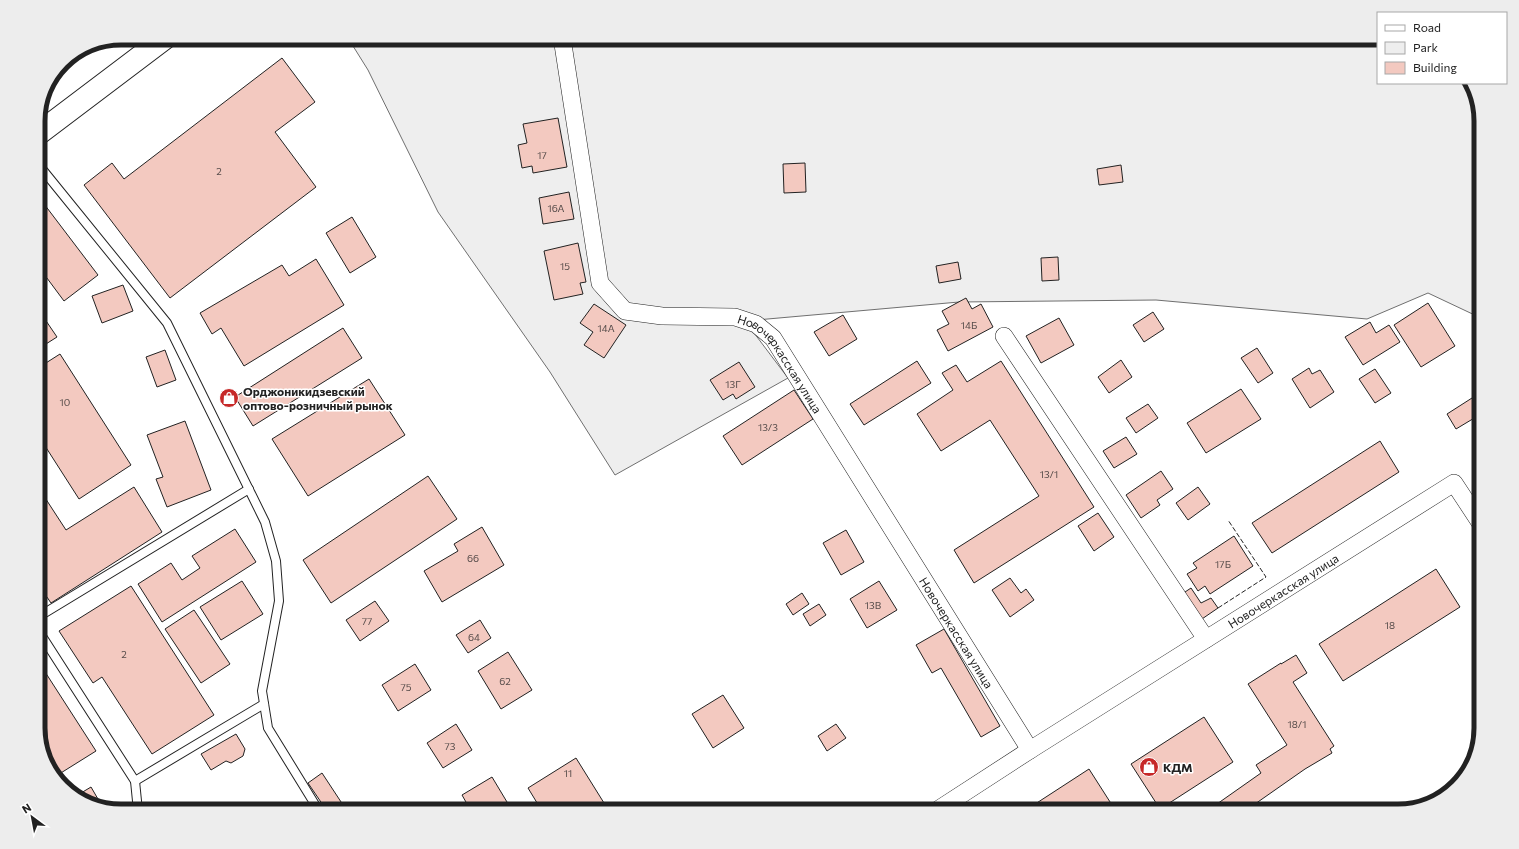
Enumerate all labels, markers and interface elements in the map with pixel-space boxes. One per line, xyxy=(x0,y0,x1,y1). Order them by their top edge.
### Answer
legend xyxy=(1377,12,1507,84)
text: Road xyxy=(1413,20,1441,34)
text: Park xyxy=(1413,40,1439,54)
text: Building xyxy=(1413,60,1457,74)
house number: 17 xyxy=(537,149,547,161)
house number: 2 xyxy=(216,165,222,177)
house number: 16А xyxy=(547,202,565,214)
house number: 15 xyxy=(560,260,570,272)
street label: Новочеркасская улица xyxy=(736,311,825,416)
house number: 14Б xyxy=(961,319,977,331)
house number: 14А xyxy=(597,322,615,334)
house number: 13Г xyxy=(725,378,741,390)
place label: Орджоникидзевский оптово-розничный рынок xyxy=(243,384,393,412)
shop icon: Орджоникидзевский оптово-розничный рынок xyxy=(218,387,240,409)
house number: 10 xyxy=(60,396,70,408)
house number: 13/3 xyxy=(758,421,778,433)
house number: 13/1 xyxy=(1040,468,1058,480)
street label: Новочеркасская улица xyxy=(1225,551,1341,631)
house number: 66 xyxy=(467,552,479,564)
house number: 17Б xyxy=(1215,558,1231,570)
street label: Новочеркасская улица xyxy=(917,574,997,691)
house number: 13В xyxy=(865,599,882,611)
house number: 77 xyxy=(362,615,372,627)
house number: 18 xyxy=(1385,619,1395,631)
house number: 64 xyxy=(468,631,480,643)
house number: 2 xyxy=(121,648,127,660)
house number: 62 xyxy=(499,675,511,687)
house number: 75 xyxy=(401,681,412,693)
house number: 18/1 xyxy=(1288,718,1306,730)
house number: 73 xyxy=(445,740,456,752)
shop icon: КДМ xyxy=(1138,756,1160,778)
place label: КДМ xyxy=(1163,760,1193,774)
house number: 11 xyxy=(564,767,572,779)
north arrow xyxy=(12,797,52,837)
text: N xyxy=(19,800,33,816)

